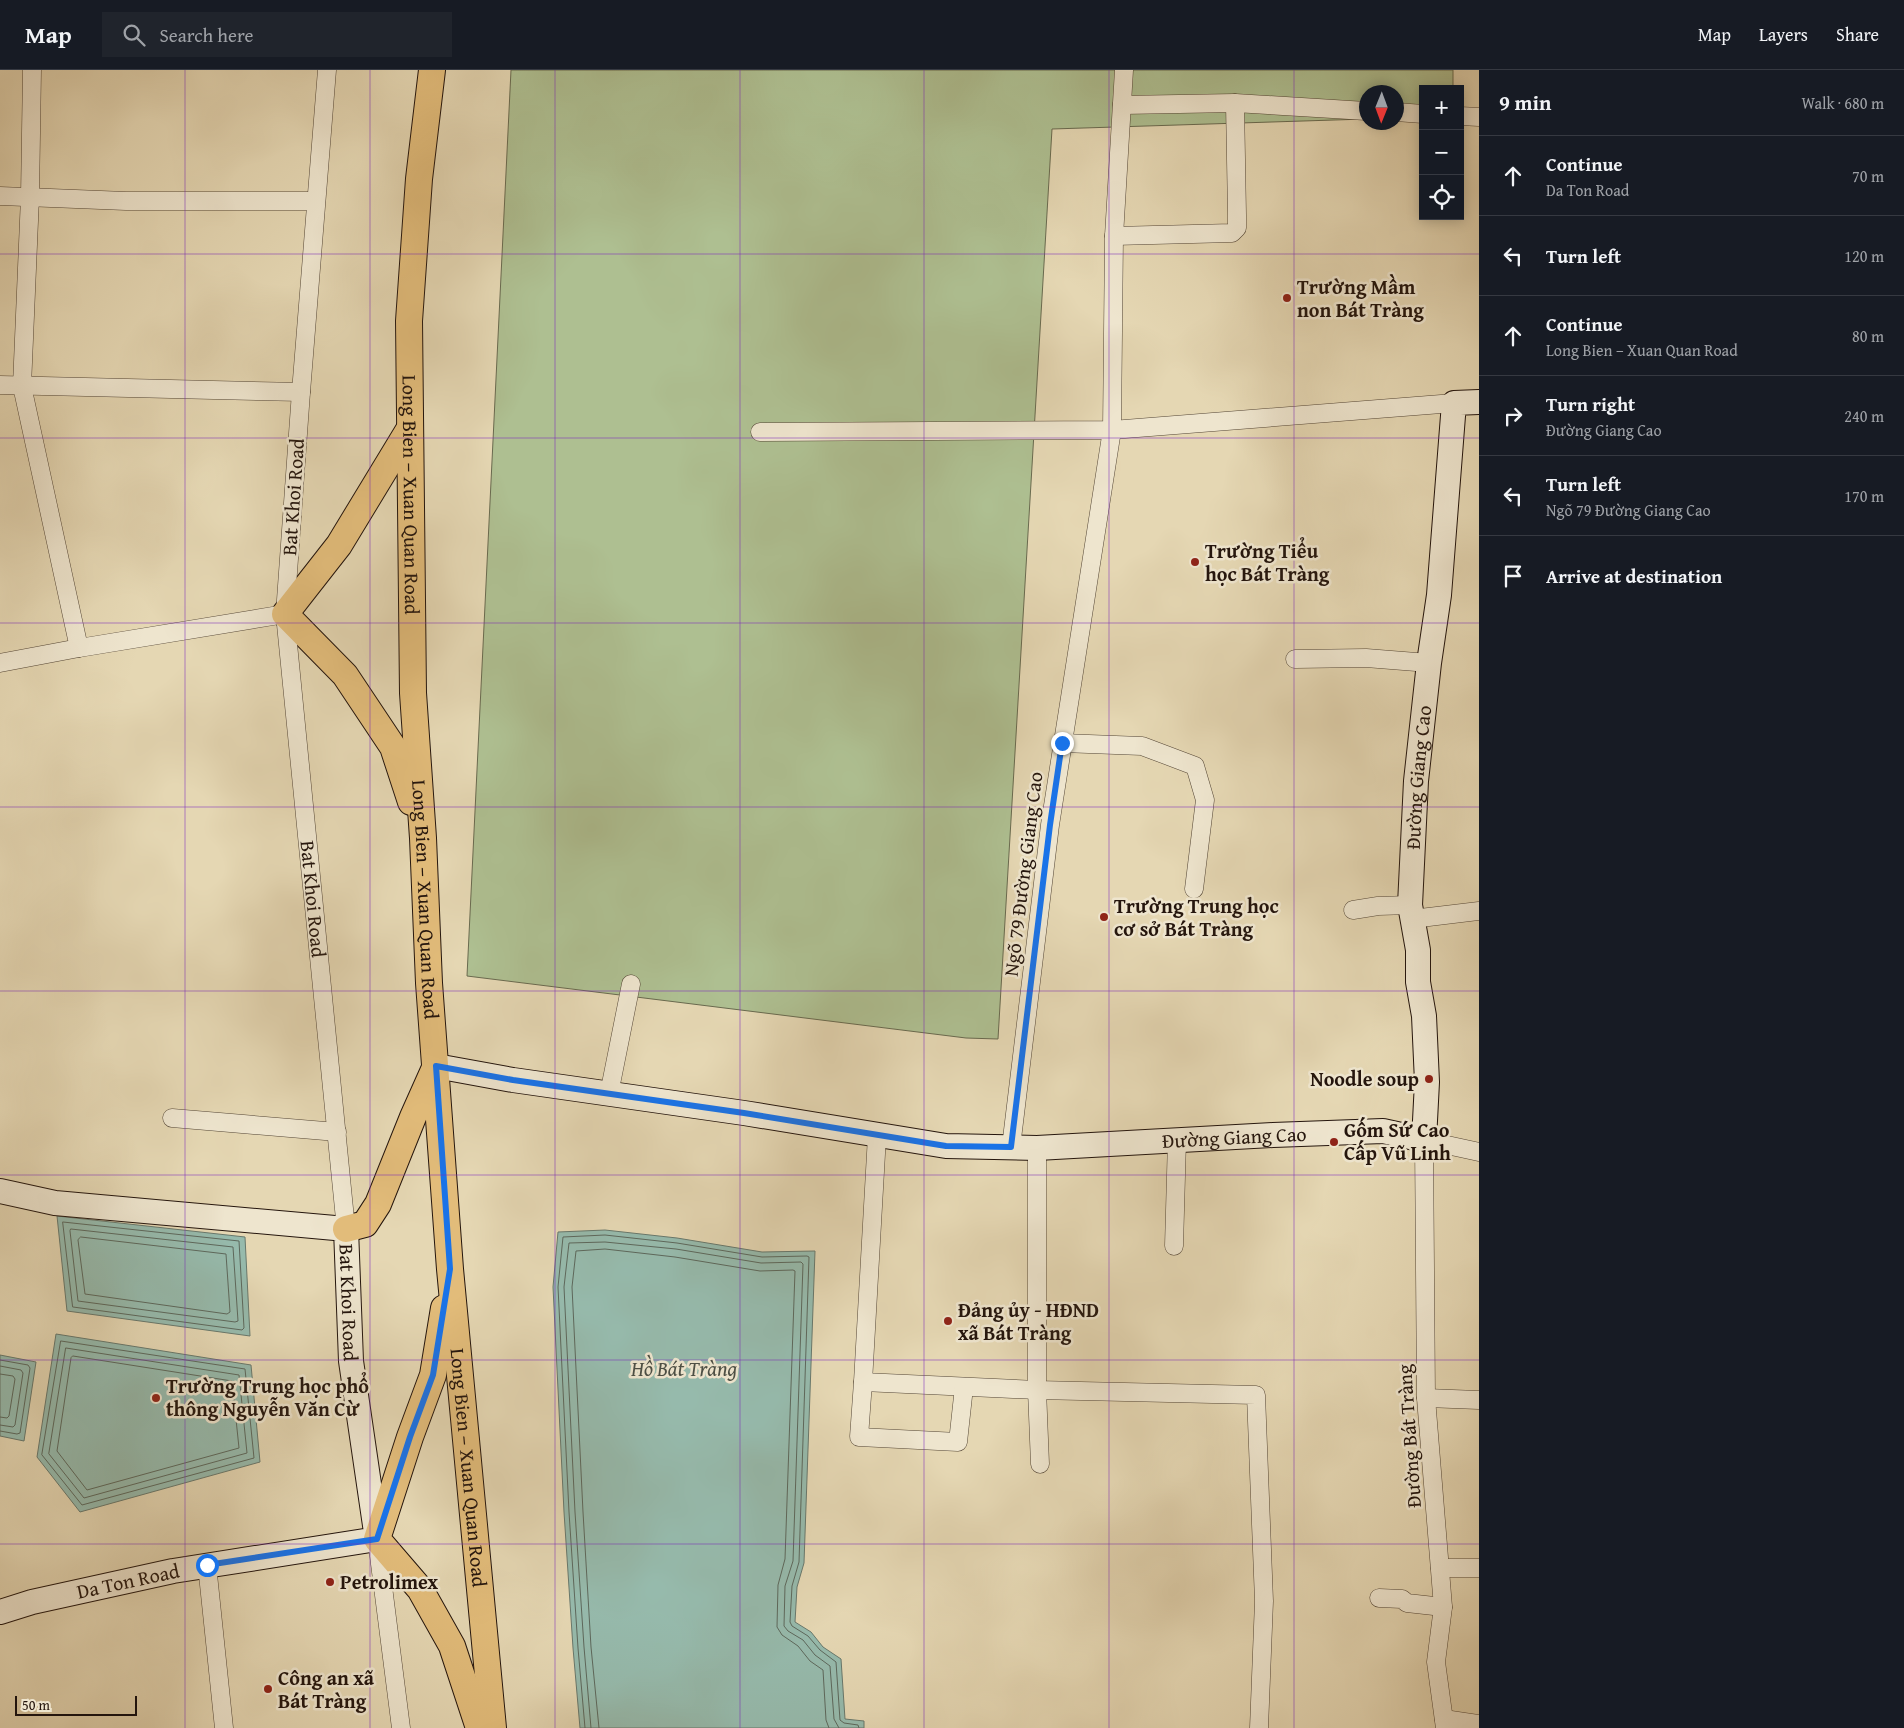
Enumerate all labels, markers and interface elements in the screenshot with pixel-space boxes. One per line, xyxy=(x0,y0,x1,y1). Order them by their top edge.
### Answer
search box xyxy=(102,12,452,57)
text: Map xyxy=(25,17,72,52)
icon: search xyxy=(120,21,148,49)
text: Search here xyxy=(160,21,253,49)
text: Map xyxy=(1698,21,1731,48)
text: Layers xyxy=(1759,21,1808,48)
text: Share xyxy=(1836,21,1879,48)
north arrow xyxy=(1359,85,1404,130)
map controls xyxy=(1419,85,1464,220)
button: + xyxy=(1419,85,1464,130)
text: 9 min xyxy=(1499,87,1551,118)
text: Walk · 680 m xyxy=(1801,91,1884,115)
button: − xyxy=(1419,130,1464,175)
text: Continue xyxy=(1546,150,1623,178)
icon: ahead xyxy=(1499,162,1527,190)
text: 70 m xyxy=(1852,164,1884,188)
button: locate xyxy=(1419,175,1464,220)
text: Da Ton Road xyxy=(1546,178,1629,202)
icon: left xyxy=(1499,242,1527,270)
text: Turn left xyxy=(1546,242,1621,270)
text: 120 m xyxy=(1844,244,1884,268)
place label: Trường Mầm non Bát Tràng xyxy=(1297,272,1424,324)
marker: Trường Mầm non Bát Tràng xyxy=(1281,292,1293,304)
text: Continue xyxy=(1546,310,1623,338)
icon: ahead xyxy=(1499,322,1527,350)
text: 80 m xyxy=(1852,324,1884,348)
text: Long Bien – Xuan Quan Road xyxy=(1546,338,1738,362)
street label: Long Bien – Xuan Quan Road xyxy=(396,375,427,615)
text: Turn right xyxy=(1546,390,1635,418)
icon: right xyxy=(1499,402,1527,430)
text: 240 m xyxy=(1844,404,1884,428)
text: Đường Giang Cao xyxy=(1546,418,1662,442)
street label: Bat Khoi Road xyxy=(274,437,311,557)
text: Turn left xyxy=(1546,470,1621,498)
icon: left xyxy=(1499,482,1527,510)
text: 170 m xyxy=(1844,484,1884,508)
text: Ngõ 79 Đường Giang Cao xyxy=(1546,498,1711,522)
place label: Trường Tiểu học Bát Tràng xyxy=(1205,536,1330,588)
marker: Trường Tiểu học Bát Tràng xyxy=(1189,556,1201,568)
icon: arrive xyxy=(1499,562,1527,590)
text: Arrive at destination xyxy=(1546,562,1722,590)
street label: Đường Giang Cao xyxy=(1398,704,1438,850)
route end xyxy=(1051,732,1074,755)
street label: Ngõ 79 Đường Giang Cao xyxy=(996,770,1049,978)
street label: Long Bien – Xuan Quan Road xyxy=(405,779,447,1020)
street label: Bat Khoi Road xyxy=(294,839,334,959)
place label: Trường Trung học cơ sở Bát Tràng xyxy=(1114,891,1279,943)
marker: Trường Trung học cơ sở Bát Tràng xyxy=(1098,911,1110,923)
place label: Noodle soup xyxy=(1310,1064,1419,1093)
marker: Noodle soup xyxy=(1423,1073,1435,1085)
place label: Gốm Sứ Cao Cấp Vũ Linh xyxy=(1344,1115,1451,1167)
street label: Đường Giang Cao xyxy=(1161,1119,1307,1155)
marker: Gốm Sứ Cao Cấp Vũ Linh xyxy=(1328,1136,1340,1148)
street label: Bat Khoi Road xyxy=(333,1243,366,1362)
place label: Đảng ủy - HĐND xã Bát Tràng xyxy=(958,1295,1099,1347)
marker: Đảng ủy - HĐND xã Bát Tràng xyxy=(942,1315,954,1327)
street label: Long Bien – Xuan Quan Road xyxy=(443,1347,495,1589)
water label: Hồ Bát Tràng xyxy=(630,1353,737,1384)
street label: Đường Bát Tràng xyxy=(1389,1363,1428,1509)
place label: Trường Trung học phổ thông Nguyễn Văn Cừ xyxy=(166,1371,369,1423)
marker: Trường Trung học phổ thông Nguyễn Văn Cừ xyxy=(150,1392,162,1404)
route start xyxy=(196,1554,219,1577)
street label: Da Ton Road xyxy=(74,1555,182,1606)
place label: Petrolimex xyxy=(340,1567,439,1596)
marker: Petrolimex xyxy=(324,1576,336,1588)
place label: Công an xã Bát Tràng xyxy=(278,1663,375,1715)
marker: Công an xã Bát Tràng xyxy=(262,1683,274,1695)
scale bar xyxy=(15,1693,138,1716)
text: 50 m xyxy=(22,1695,50,1715)

